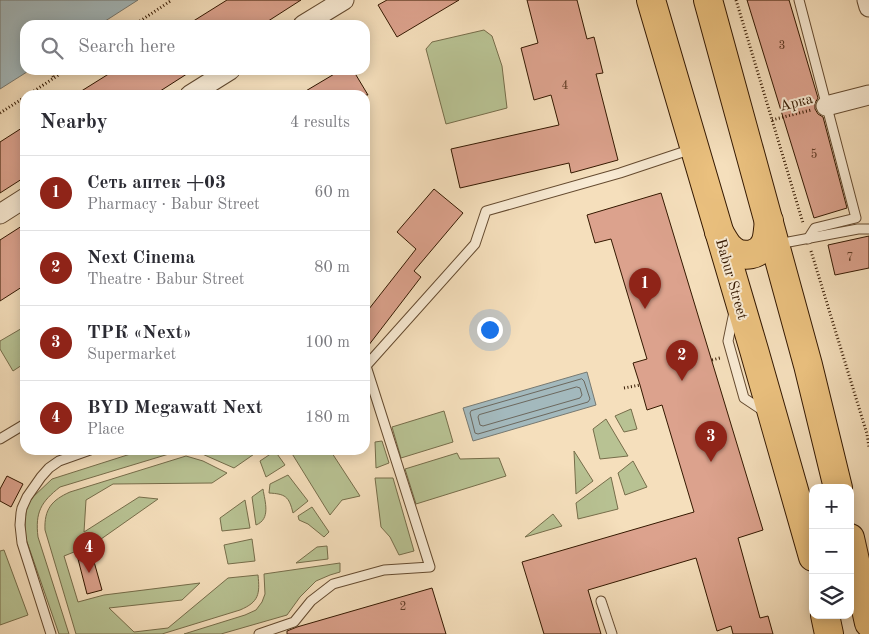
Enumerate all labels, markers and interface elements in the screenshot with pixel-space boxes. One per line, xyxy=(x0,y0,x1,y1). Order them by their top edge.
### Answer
search box xyxy=(20,20,370,75)
icon: search xyxy=(38,34,66,62)
text: Search here xyxy=(78,38,175,57)
house number: 3 xyxy=(779,40,785,52)
house number: 4 xyxy=(562,80,569,92)
street label: Арка xyxy=(778,92,815,115)
text: Nearby xyxy=(40,112,108,133)
text: 4 results xyxy=(290,115,350,131)
house number: 5 xyxy=(811,148,818,161)
text: Сеть аптек +03 xyxy=(87,174,226,193)
text: 1 xyxy=(51,185,61,201)
text: 60 m xyxy=(314,185,350,201)
text: Pharmacy · Babur Street xyxy=(87,197,260,213)
street label: Babur Street xyxy=(712,237,749,322)
text: Next Cinema xyxy=(87,249,195,268)
house number: 7 xyxy=(847,252,853,264)
text: 2 xyxy=(51,260,61,276)
text: 80 m xyxy=(314,260,350,276)
pin: 1 xyxy=(629,268,661,309)
text: Theatre · Babur Street xyxy=(87,272,244,288)
your location xyxy=(477,317,503,343)
text: ТРК «Next» xyxy=(87,324,192,343)
text: 3 xyxy=(51,335,61,351)
text: 100 m xyxy=(305,335,350,351)
pin: 2 xyxy=(666,340,698,381)
text: Supermarket xyxy=(87,347,176,363)
text: BYD Megawatt Next xyxy=(87,399,263,418)
text: 4 xyxy=(51,410,61,426)
text: 180 m xyxy=(305,410,350,426)
pin: 3 xyxy=(695,421,727,462)
text: Place xyxy=(87,422,124,438)
map controls xyxy=(809,484,854,619)
button: + xyxy=(809,484,854,529)
button: − xyxy=(809,529,854,574)
pin: 4 xyxy=(73,532,105,573)
button: layers xyxy=(809,574,854,619)
house number: 2 xyxy=(400,601,406,613)

